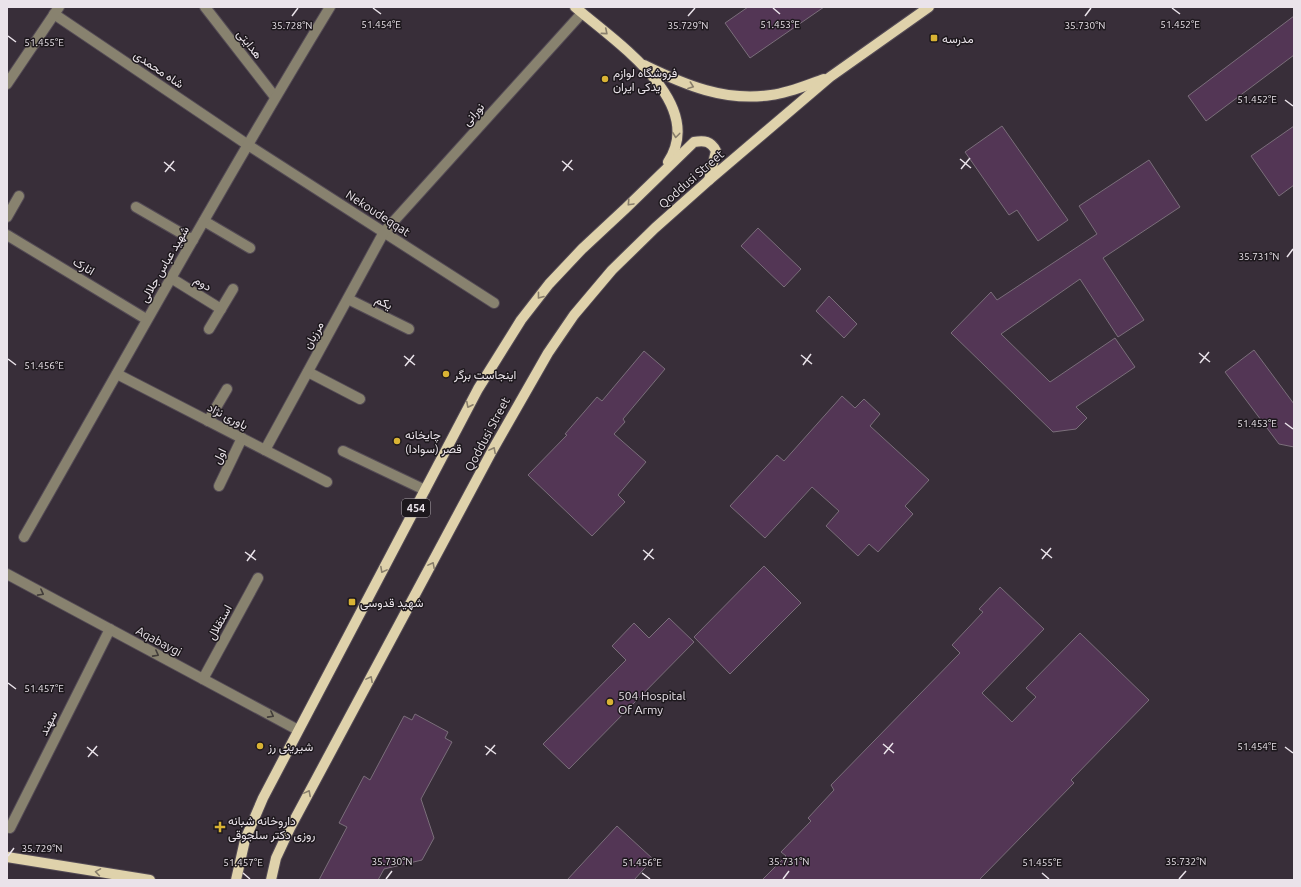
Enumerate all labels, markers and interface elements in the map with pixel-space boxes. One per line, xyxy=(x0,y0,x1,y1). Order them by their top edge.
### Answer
text: 51.454°E xyxy=(361,19,401,30)
text: 51.453°E xyxy=(760,19,800,30)
text: 51.452°E xyxy=(1160,19,1200,30)
text: 35.728°N xyxy=(271,20,313,31)
text: 35.729°N xyxy=(667,20,709,31)
text: 35.730°N xyxy=(1064,20,1106,31)
street label: هدایتی xyxy=(233,27,265,62)
one-way arrow xyxy=(600,28,608,35)
place label: مدرسه xyxy=(942,32,974,47)
marker: مدرسه xyxy=(929,33,939,43)
text: 51.455°E xyxy=(24,37,64,48)
street label: شاه محمدی xyxy=(131,48,186,92)
place label: فروشگاه لوازم یدکی ایران xyxy=(613,66,677,95)
marker: فروشگاه لوازم یدکی ایران xyxy=(600,74,610,84)
one-way arrow xyxy=(687,82,694,90)
text: 51.452°E xyxy=(1237,94,1277,105)
street label: نورانی xyxy=(459,100,488,129)
one-way arrow xyxy=(672,132,681,138)
street label: Qoddusi Street xyxy=(656,147,726,211)
street label: Nekoudeqqat xyxy=(344,188,413,239)
one-way arrow xyxy=(628,199,635,206)
street label: شهید عباس جلالی xyxy=(137,224,193,305)
text: 35.731°N xyxy=(1238,251,1280,262)
street label: انارک xyxy=(70,255,97,279)
street label: دوم xyxy=(191,273,214,295)
street label: یکم xyxy=(372,292,395,314)
one-way arrow xyxy=(537,292,544,299)
street label: مرزبان xyxy=(300,319,328,352)
text: 51.456°E xyxy=(24,360,64,371)
place label: اینجاست برگر xyxy=(453,368,516,383)
marker: اینجاست برگر xyxy=(441,369,451,379)
street label: Qoddusi Street xyxy=(462,395,512,473)
street label: یاوری نژاد xyxy=(205,400,251,434)
one-way arrow xyxy=(466,401,474,408)
text: 51.453°E xyxy=(1237,418,1277,429)
place label: چایخانه قصر (سوادا) xyxy=(405,428,462,457)
marker: چایخانه قصر (سوادا) xyxy=(392,436,402,446)
street label: اول xyxy=(210,446,230,467)
one-way arrow xyxy=(488,446,495,454)
road number: 454 xyxy=(402,499,430,517)
one-way arrow xyxy=(427,561,435,569)
one-way arrow xyxy=(380,566,387,573)
one-way arrow xyxy=(37,588,45,595)
place label: شهید قدوسی xyxy=(360,596,423,611)
marker: شهید قدوسی xyxy=(347,597,357,607)
street label: استقلال xyxy=(204,602,236,643)
street label: Aqabaygi xyxy=(134,624,184,658)
one-way arrow xyxy=(152,649,159,657)
one-way arrow xyxy=(366,676,373,683)
text: 51.457°E xyxy=(24,683,64,694)
place label: 504 Hospital Of Army xyxy=(618,689,686,716)
marker: 504 Hospital Of Army xyxy=(605,697,615,707)
street label: سهند xyxy=(36,709,61,738)
one-way arrow xyxy=(267,710,274,718)
place label: شیرینی رز xyxy=(267,740,313,755)
marker: شیرینی رز xyxy=(255,741,265,751)
text: 51.454°E xyxy=(1237,741,1277,752)
one-way arrow xyxy=(304,790,311,798)
place label: داروخانه شبانه روزی دکتر سلجوقی xyxy=(228,814,315,843)
marker: داروخانه شبانه روزی دکتر سلجوقی xyxy=(215,822,225,832)
text: 35.729°N xyxy=(21,843,63,854)
text: 35.730°N xyxy=(371,856,413,867)
text: 35.731°N xyxy=(768,856,810,867)
text: 35.732°N xyxy=(1165,856,1207,867)
text: 51.457°E xyxy=(223,857,263,868)
text: 51.456°E xyxy=(622,857,662,868)
text: 51.455°E xyxy=(1022,857,1062,868)
one-way arrow xyxy=(95,868,101,876)

